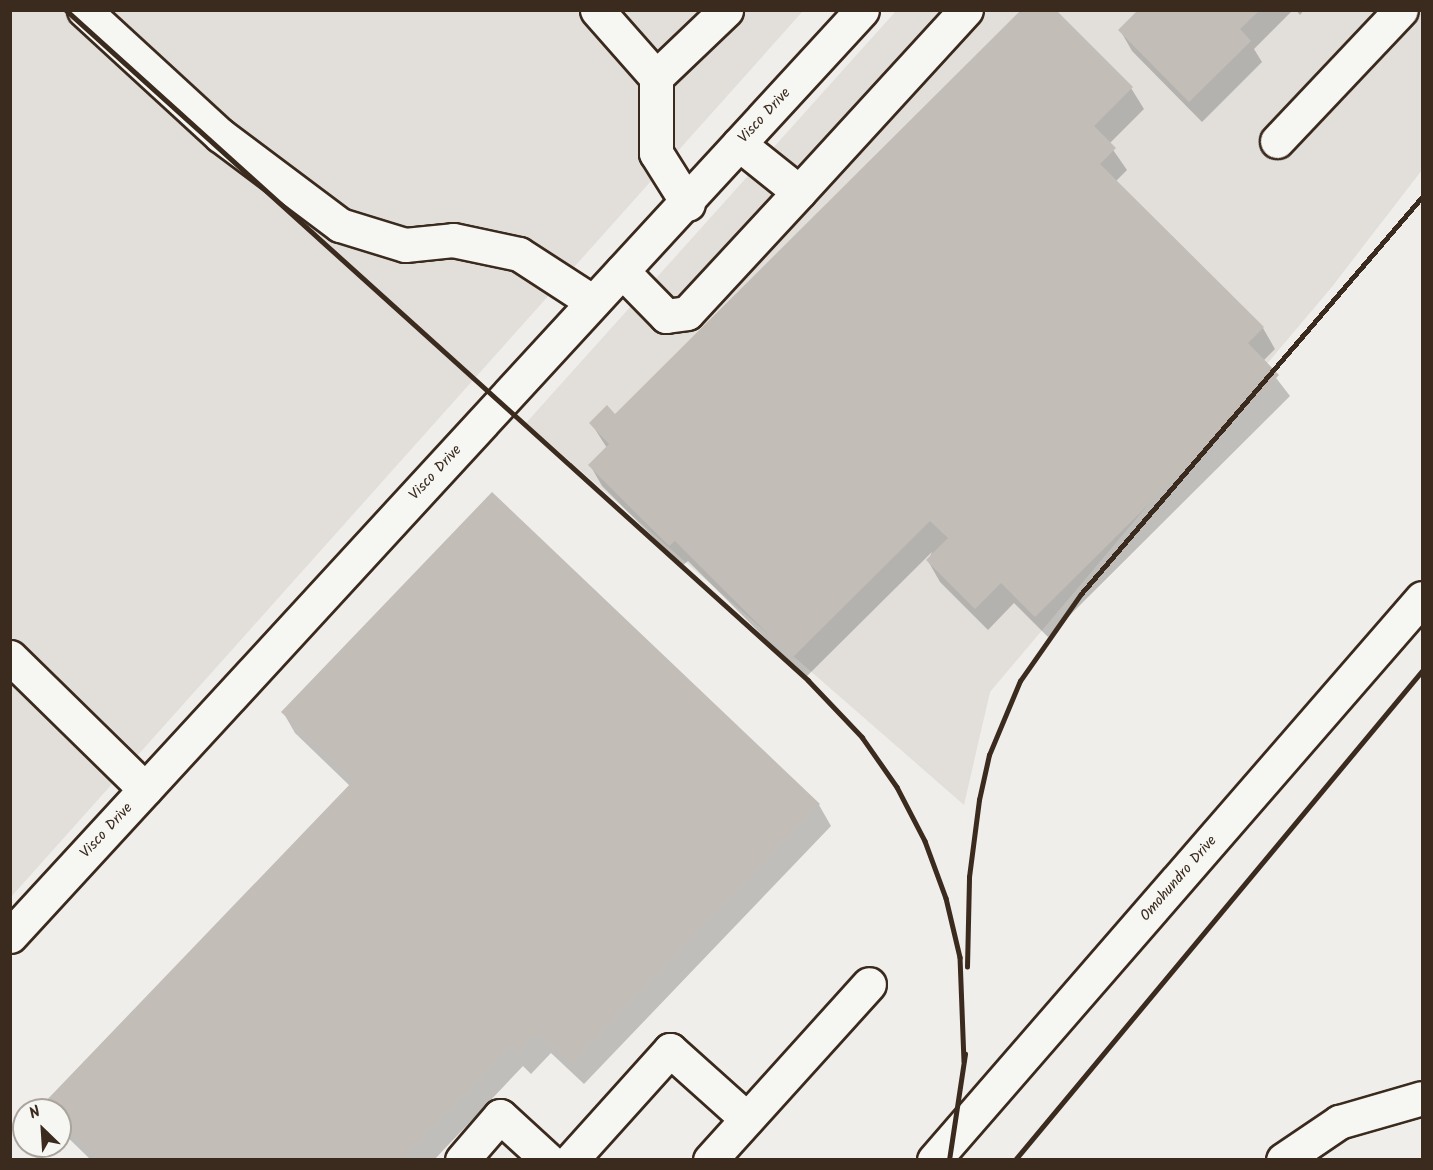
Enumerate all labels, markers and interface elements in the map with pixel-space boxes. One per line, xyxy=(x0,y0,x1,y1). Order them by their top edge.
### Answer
street label: Visco Drive xyxy=(735,85,795,147)
street label: Visco Drive xyxy=(406,442,466,504)
street label: Visco Drive xyxy=(77,800,137,862)
street label: Omohundro Drive xyxy=(1137,832,1221,926)
north arrow xyxy=(12,1098,72,1158)
text: N xyxy=(25,1100,45,1127)

